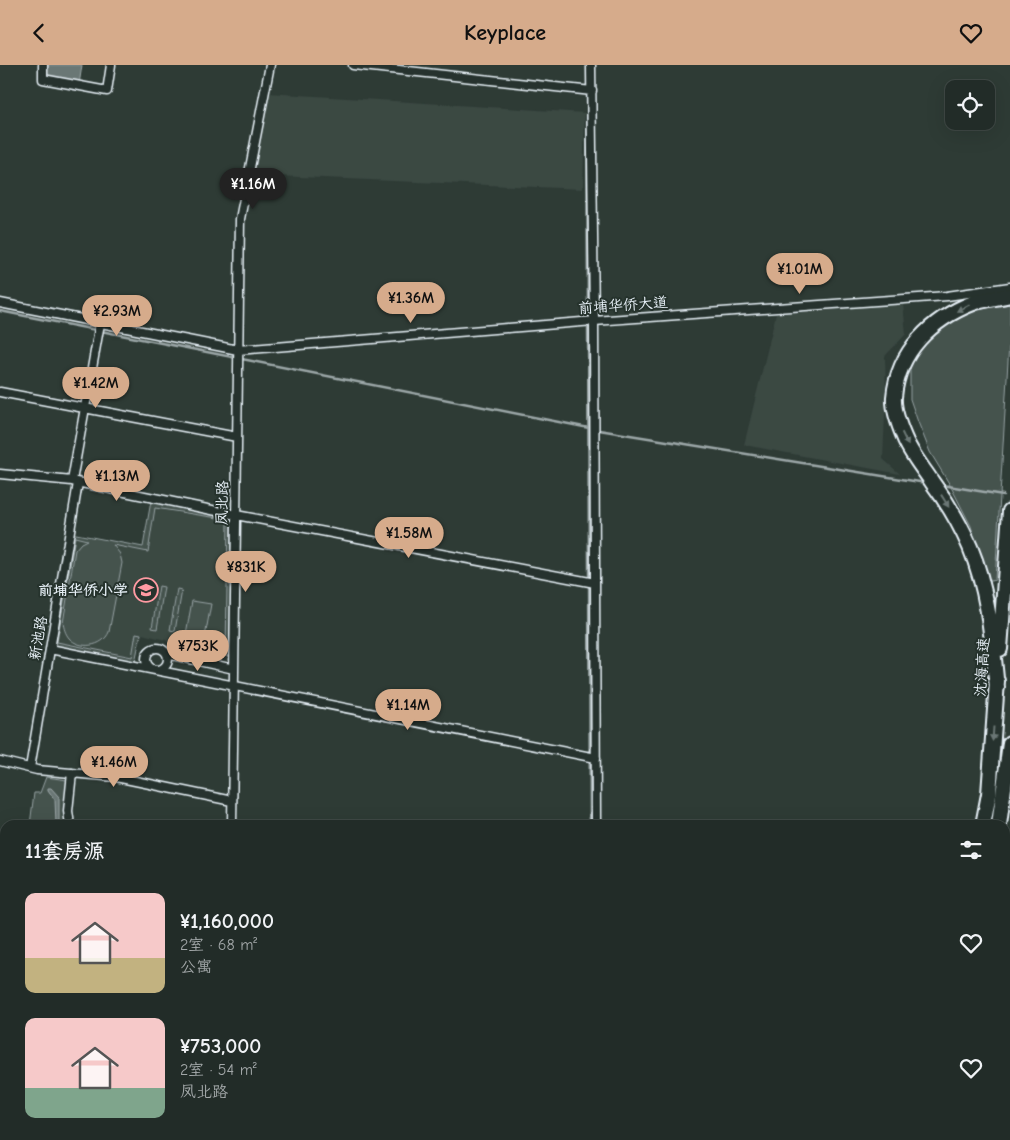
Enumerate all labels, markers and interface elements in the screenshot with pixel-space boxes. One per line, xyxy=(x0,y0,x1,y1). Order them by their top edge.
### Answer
icon: back xyxy=(25,19,53,47)
icon: heart xyxy=(957,19,985,47)
text: Keyplace xyxy=(464,20,546,46)
map controls xyxy=(945,80,995,130)
button: locate xyxy=(945,80,995,130)
pin: ¥1.16M xyxy=(212,167,294,210)
text: ¥1.16M xyxy=(231,175,275,193)
pin: ¥1.01M xyxy=(759,253,841,295)
text: ¥1.01M xyxy=(777,260,823,278)
pin: ¥1.36M xyxy=(370,281,452,324)
text: ¥1.36M xyxy=(388,289,434,307)
street label: 前埔华侨大道 xyxy=(577,293,669,317)
pin: ¥2.93M xyxy=(76,295,158,337)
text: ¥2.93M xyxy=(93,302,141,320)
one-way arrow xyxy=(956,304,971,312)
pin: ¥1.42M xyxy=(55,367,137,409)
text: ¥1.42M xyxy=(73,374,119,392)
one-way arrow xyxy=(902,432,910,446)
pin: ¥1.13M xyxy=(76,459,158,502)
text: ¥1.13M xyxy=(95,467,139,485)
street label: 凤北路 xyxy=(213,480,231,526)
one-way arrow xyxy=(940,494,950,507)
pin: ¥1.58M xyxy=(368,517,450,559)
text: ¥1.58M xyxy=(386,524,432,542)
pin: ¥831K xyxy=(211,551,281,593)
text: ¥831K xyxy=(226,558,266,576)
school or university icon: 前埔华侨小学 xyxy=(133,577,159,603)
place label: 前埔华侨小学 xyxy=(38,581,128,599)
street label: 新池路 xyxy=(25,614,51,662)
pin: ¥753K xyxy=(163,629,233,672)
street label: 沈海高速 xyxy=(971,636,993,698)
text: ¥753K xyxy=(178,637,218,655)
pin: ¥1.14M xyxy=(367,689,449,731)
text: ¥1.14M xyxy=(386,696,430,714)
one-way arrow xyxy=(989,726,997,742)
pin: ¥1.46M xyxy=(73,745,155,788)
text: ¥1.46M xyxy=(91,753,137,771)
icon: filters xyxy=(957,836,985,864)
text: 11套房源 xyxy=(25,839,105,863)
text: ¥1,160,000 xyxy=(180,909,274,933)
icon: home xyxy=(65,913,125,973)
icon: heart xyxy=(957,929,985,957)
text: 2室 · 68 m² xyxy=(180,936,257,954)
text: 公寓 xyxy=(180,958,212,976)
text: ¥753,000 xyxy=(180,1034,261,1058)
icon: home xyxy=(65,1038,125,1098)
icon: heart xyxy=(957,1054,985,1082)
text: 2室 · 54 m² xyxy=(180,1061,257,1079)
text: 凤北路 xyxy=(180,1083,228,1101)

